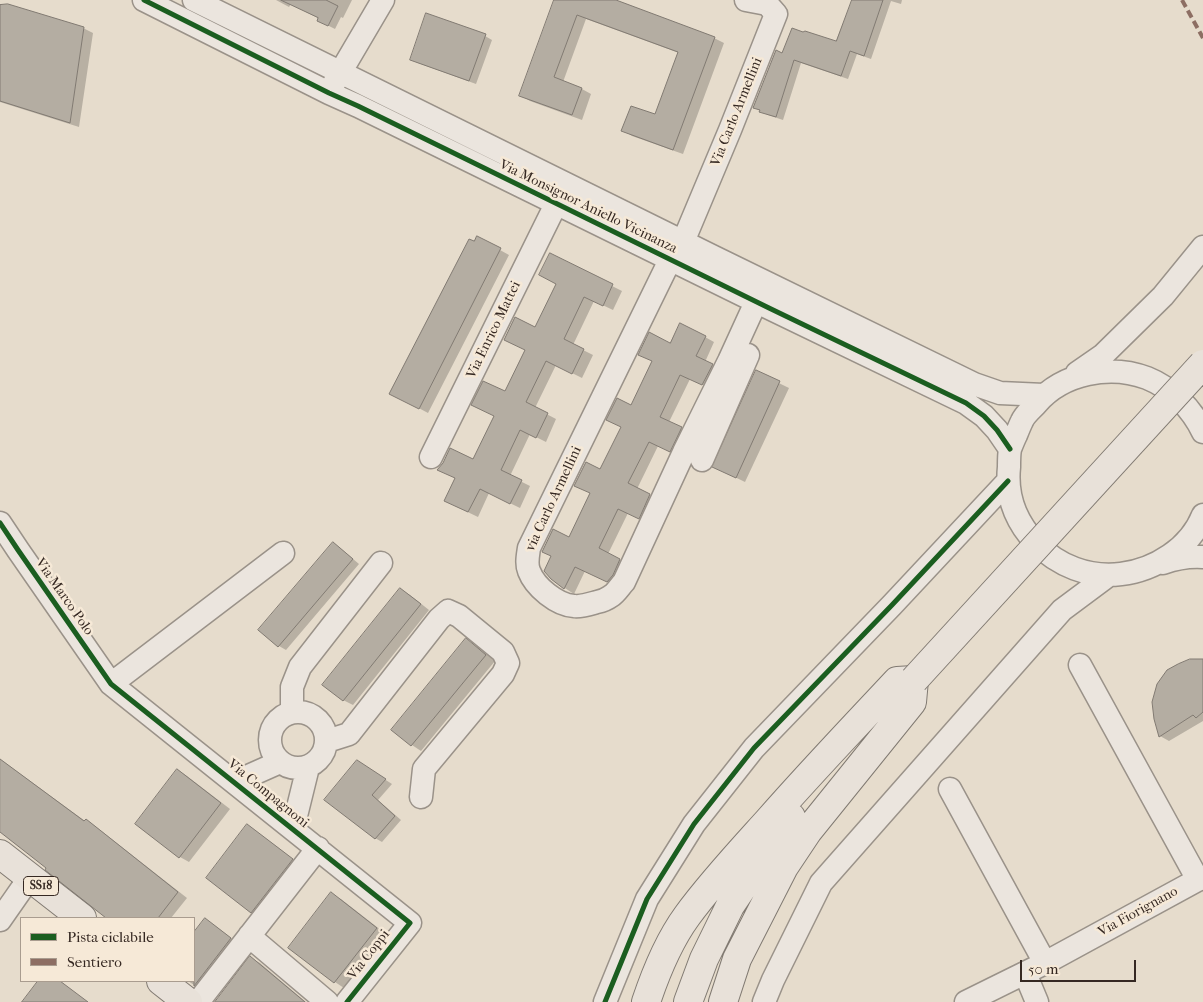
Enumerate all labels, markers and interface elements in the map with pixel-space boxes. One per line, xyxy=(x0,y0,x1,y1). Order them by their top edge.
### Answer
street label: Via Carlo Armellini xyxy=(707,55,767,169)
street label: Via Monsignor Aniello Vicinanza xyxy=(496,157,680,257)
street label: Via Enrico Mattei xyxy=(463,279,525,381)
street label: via Carlo Armellini xyxy=(522,444,586,554)
street label: Via Marco Polo xyxy=(31,555,97,639)
street label: Via Compagnoni xyxy=(224,756,312,832)
road number: SS18 xyxy=(23,876,58,896)
street label: Via Fiorignano xyxy=(1095,883,1181,941)
legend xyxy=(20,917,195,982)
street label: Via Coppi xyxy=(344,927,394,983)
text: Pista ciclabile xyxy=(67,928,154,946)
scale bar xyxy=(1023,950,1139,982)
text: Sentiero xyxy=(67,953,122,971)
text: 50 m xyxy=(1028,960,1058,978)

